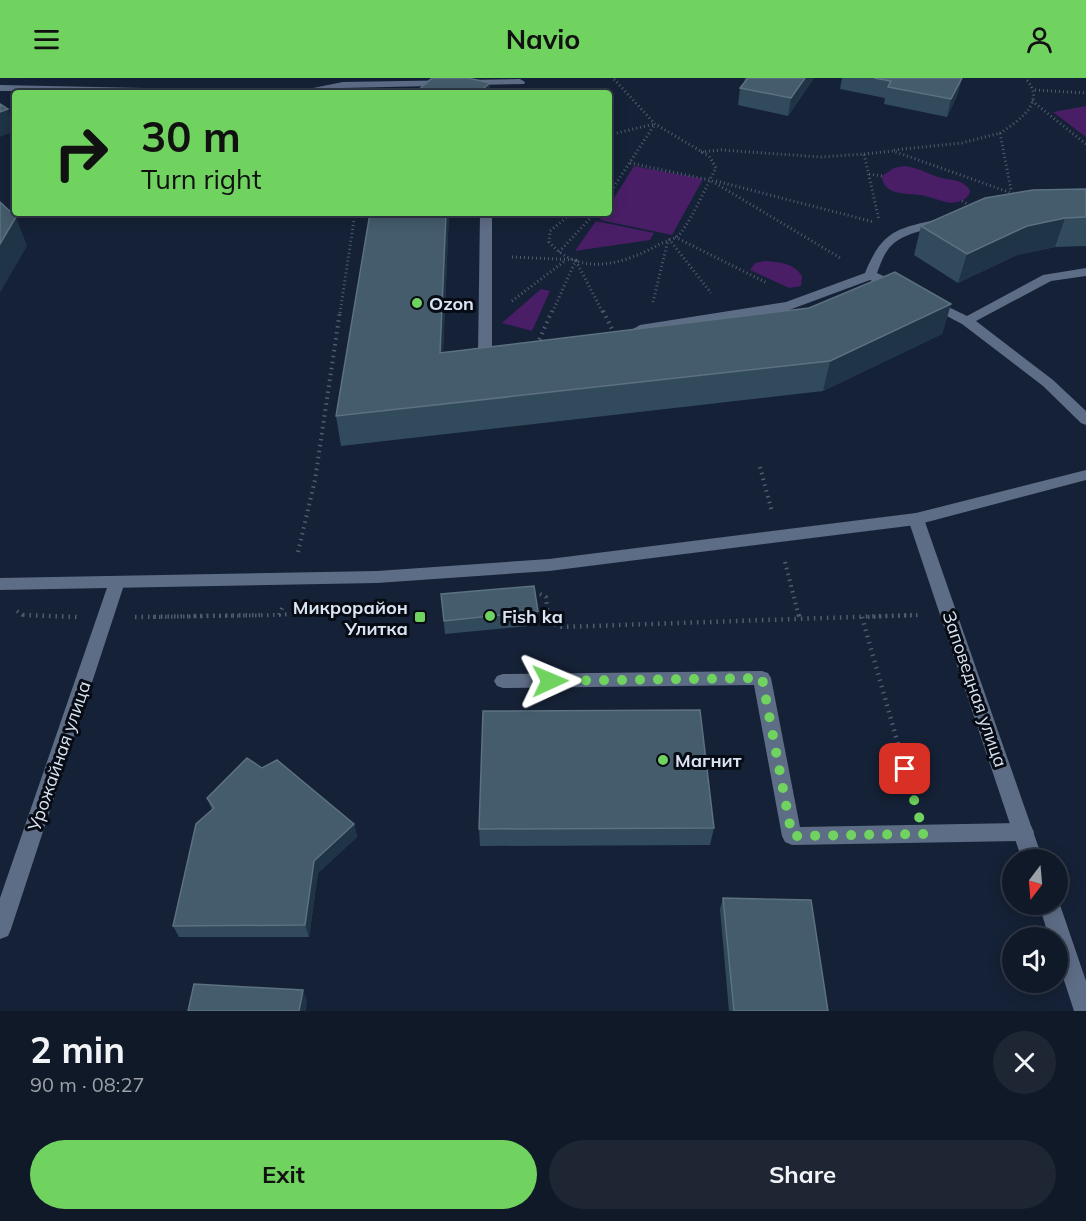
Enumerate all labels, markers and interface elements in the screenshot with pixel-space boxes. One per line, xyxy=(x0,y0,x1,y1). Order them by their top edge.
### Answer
text: Navio xyxy=(506,22,580,56)
icon: menu xyxy=(30,23,63,56)
icon: person xyxy=(1023,23,1056,56)
text: 30 m xyxy=(141,110,241,163)
icon: right xyxy=(42,114,120,192)
text: Turn right xyxy=(141,162,261,196)
place label: Ozon xyxy=(429,292,474,315)
marker: Ozon xyxy=(410,296,424,310)
place label: Микрорайон Улитка xyxy=(293,596,408,640)
place label: Fish ka xyxy=(502,605,563,628)
street label: Заповедная улица xyxy=(937,608,1013,770)
marker: Fish ka xyxy=(483,609,497,623)
marker: Микрорайон Улитка xyxy=(413,610,427,624)
position arrow xyxy=(518,649,582,713)
street label: Урожайная улица xyxy=(22,678,96,835)
pin xyxy=(879,743,930,794)
place label: Магнит xyxy=(675,749,742,772)
icon: arrive xyxy=(888,752,921,785)
marker: Магнит xyxy=(656,753,670,767)
north arrow xyxy=(1002,849,1068,915)
map controls xyxy=(1002,849,1068,993)
button: sound xyxy=(1002,927,1068,993)
text: 2 min xyxy=(30,1027,125,1072)
button: close xyxy=(993,1031,1056,1094)
text: 90 m · 08:27 xyxy=(30,1072,144,1097)
button: Exit xyxy=(30,1140,537,1209)
button: Share xyxy=(549,1140,1056,1209)

